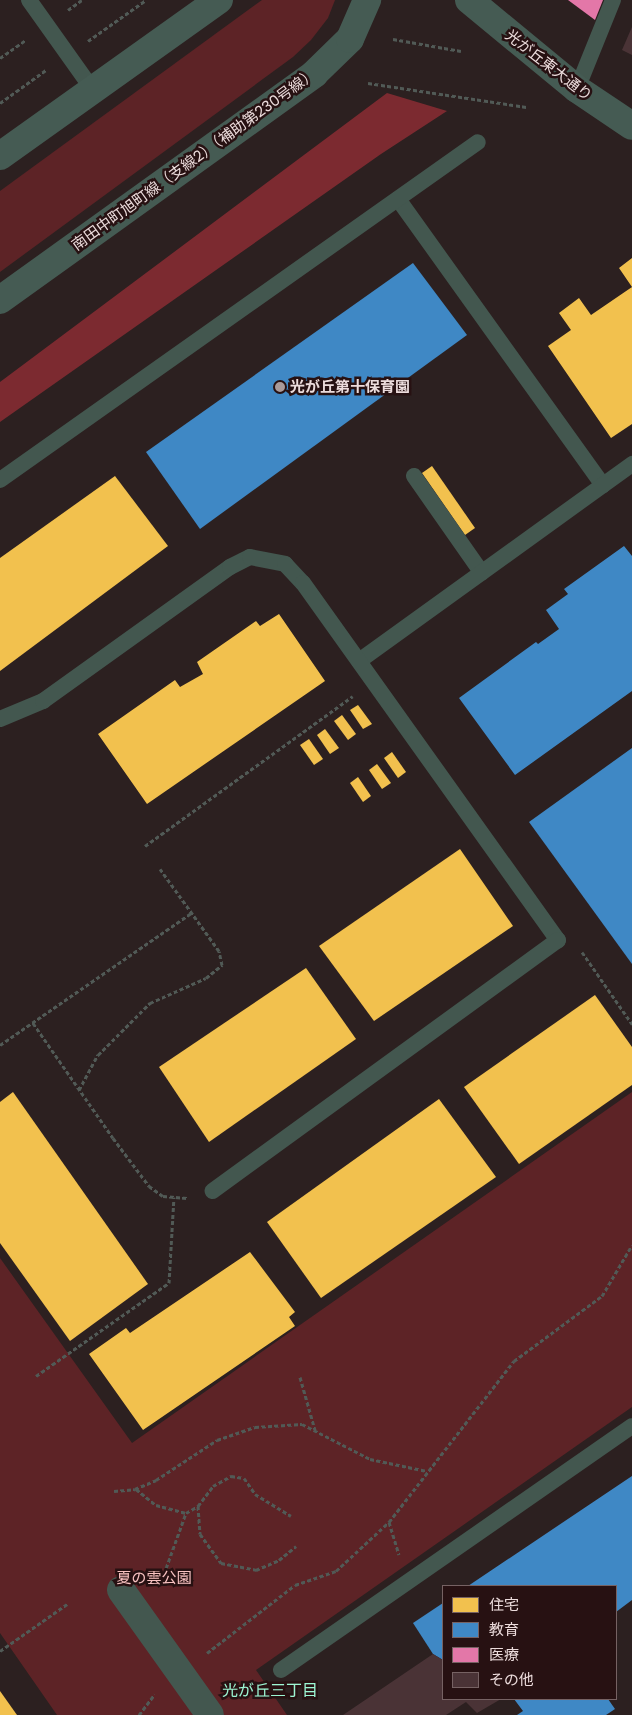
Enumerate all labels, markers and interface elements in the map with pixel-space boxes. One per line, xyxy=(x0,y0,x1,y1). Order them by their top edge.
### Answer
street label: 光が丘東大通り xyxy=(502,26,596,104)
street label: 南田中町旭町線（支線2）（補助第230号線） xyxy=(68,64,320,254)
place label: 光が丘第十保育園 xyxy=(290,378,410,396)
marker: 光が丘第十保育園 xyxy=(274,381,286,393)
park label: 夏の雲公園 xyxy=(117,1569,191,1587)
legend xyxy=(442,1585,617,1700)
text: 住宅 xyxy=(489,1594,519,1615)
text: 教育 xyxy=(489,1619,519,1640)
text: 医療 xyxy=(489,1644,519,1665)
text: その他 xyxy=(489,1669,534,1690)
district label: 光が丘三丁目 xyxy=(222,1681,318,1701)

